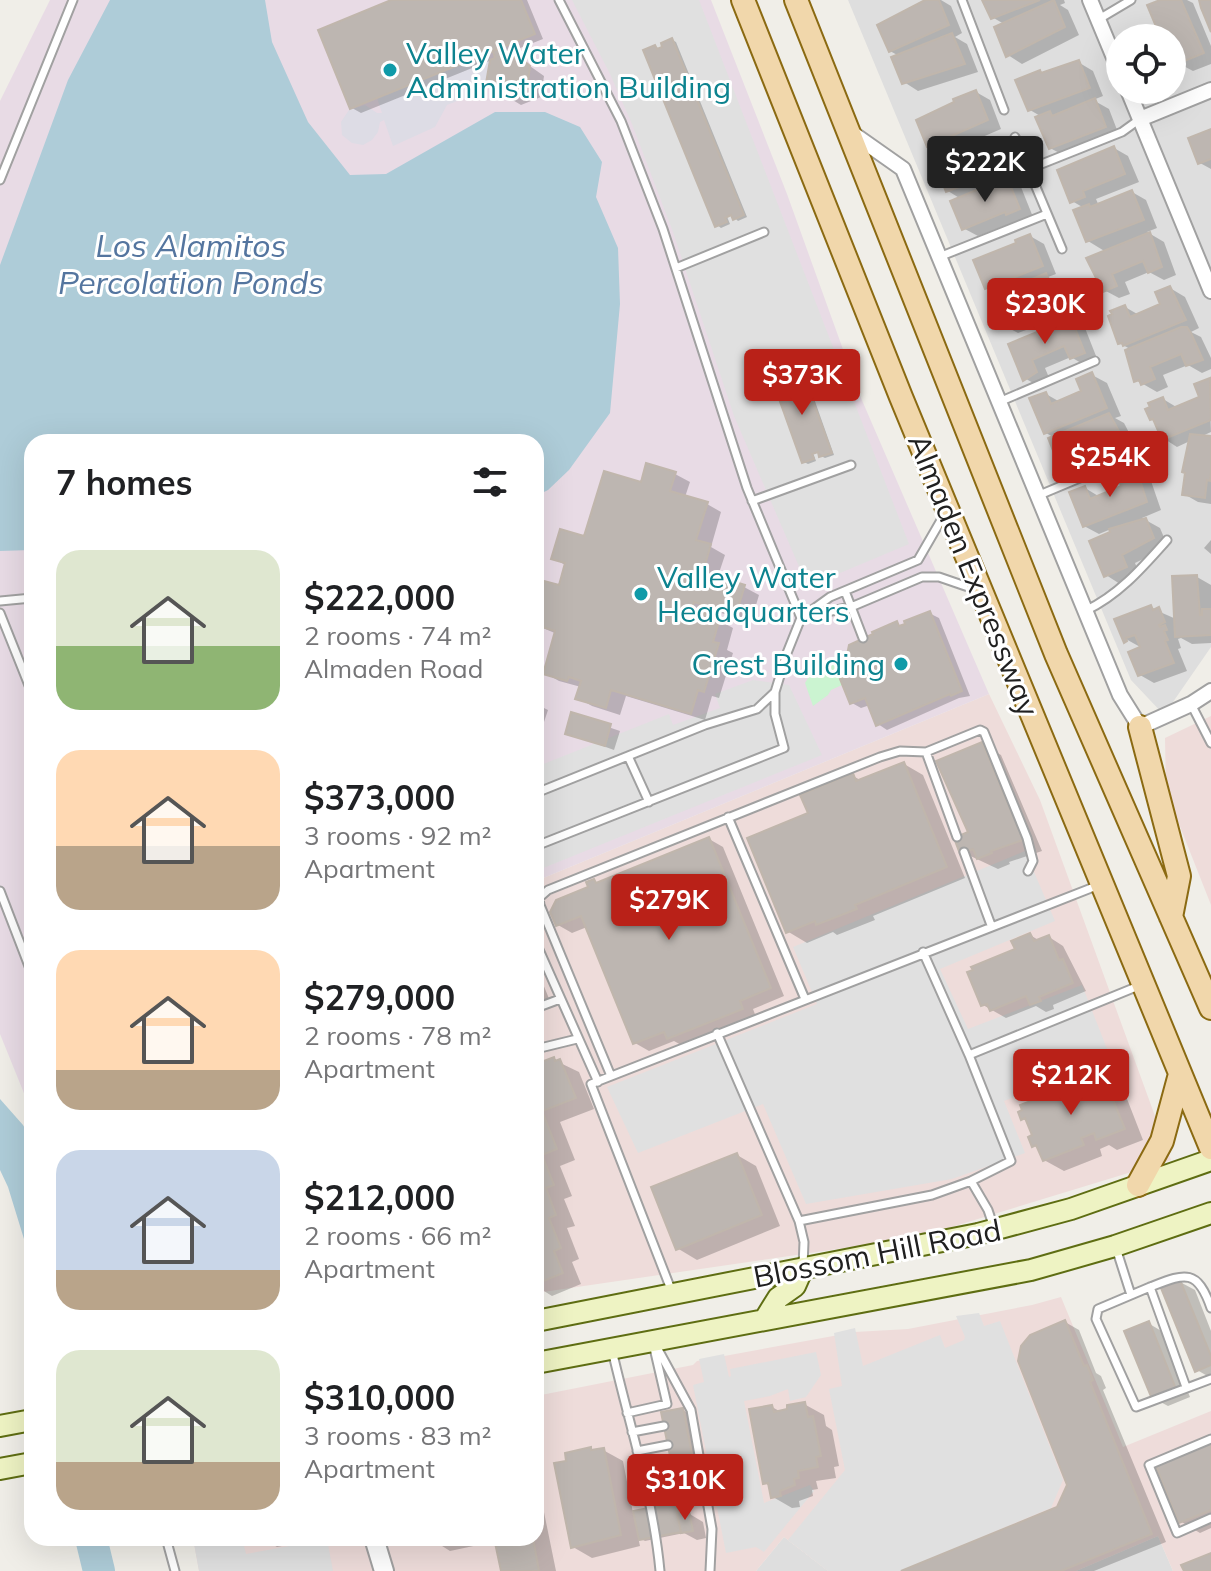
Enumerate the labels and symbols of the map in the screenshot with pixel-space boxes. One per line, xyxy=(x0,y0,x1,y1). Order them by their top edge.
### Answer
place label: Valley Water Administration Building xyxy=(406,34,731,106)
marker: Valley Water Administration Building xyxy=(381,61,399,79)
pin: $222K xyxy=(929,136,1041,204)
water label: Los Alamitos Percolation Ponds xyxy=(58,225,324,302)
pin: $230K xyxy=(989,278,1101,346)
pin: $373K xyxy=(746,349,858,417)
street label: Almaden Expressway xyxy=(900,428,1048,722)
pin: $254K xyxy=(1054,431,1166,499)
place label: Valley Water Headquarters xyxy=(657,558,850,630)
marker: Valley Water Headquarters xyxy=(632,585,650,603)
place label: Crest Building xyxy=(692,645,885,683)
marker: Crest Building xyxy=(892,655,910,673)
pin: $279K xyxy=(613,874,725,942)
pin: $212K xyxy=(1015,1049,1127,1117)
street label: Blossom Hill Road xyxy=(750,1210,1004,1296)
pin: $310K xyxy=(629,1454,741,1522)

